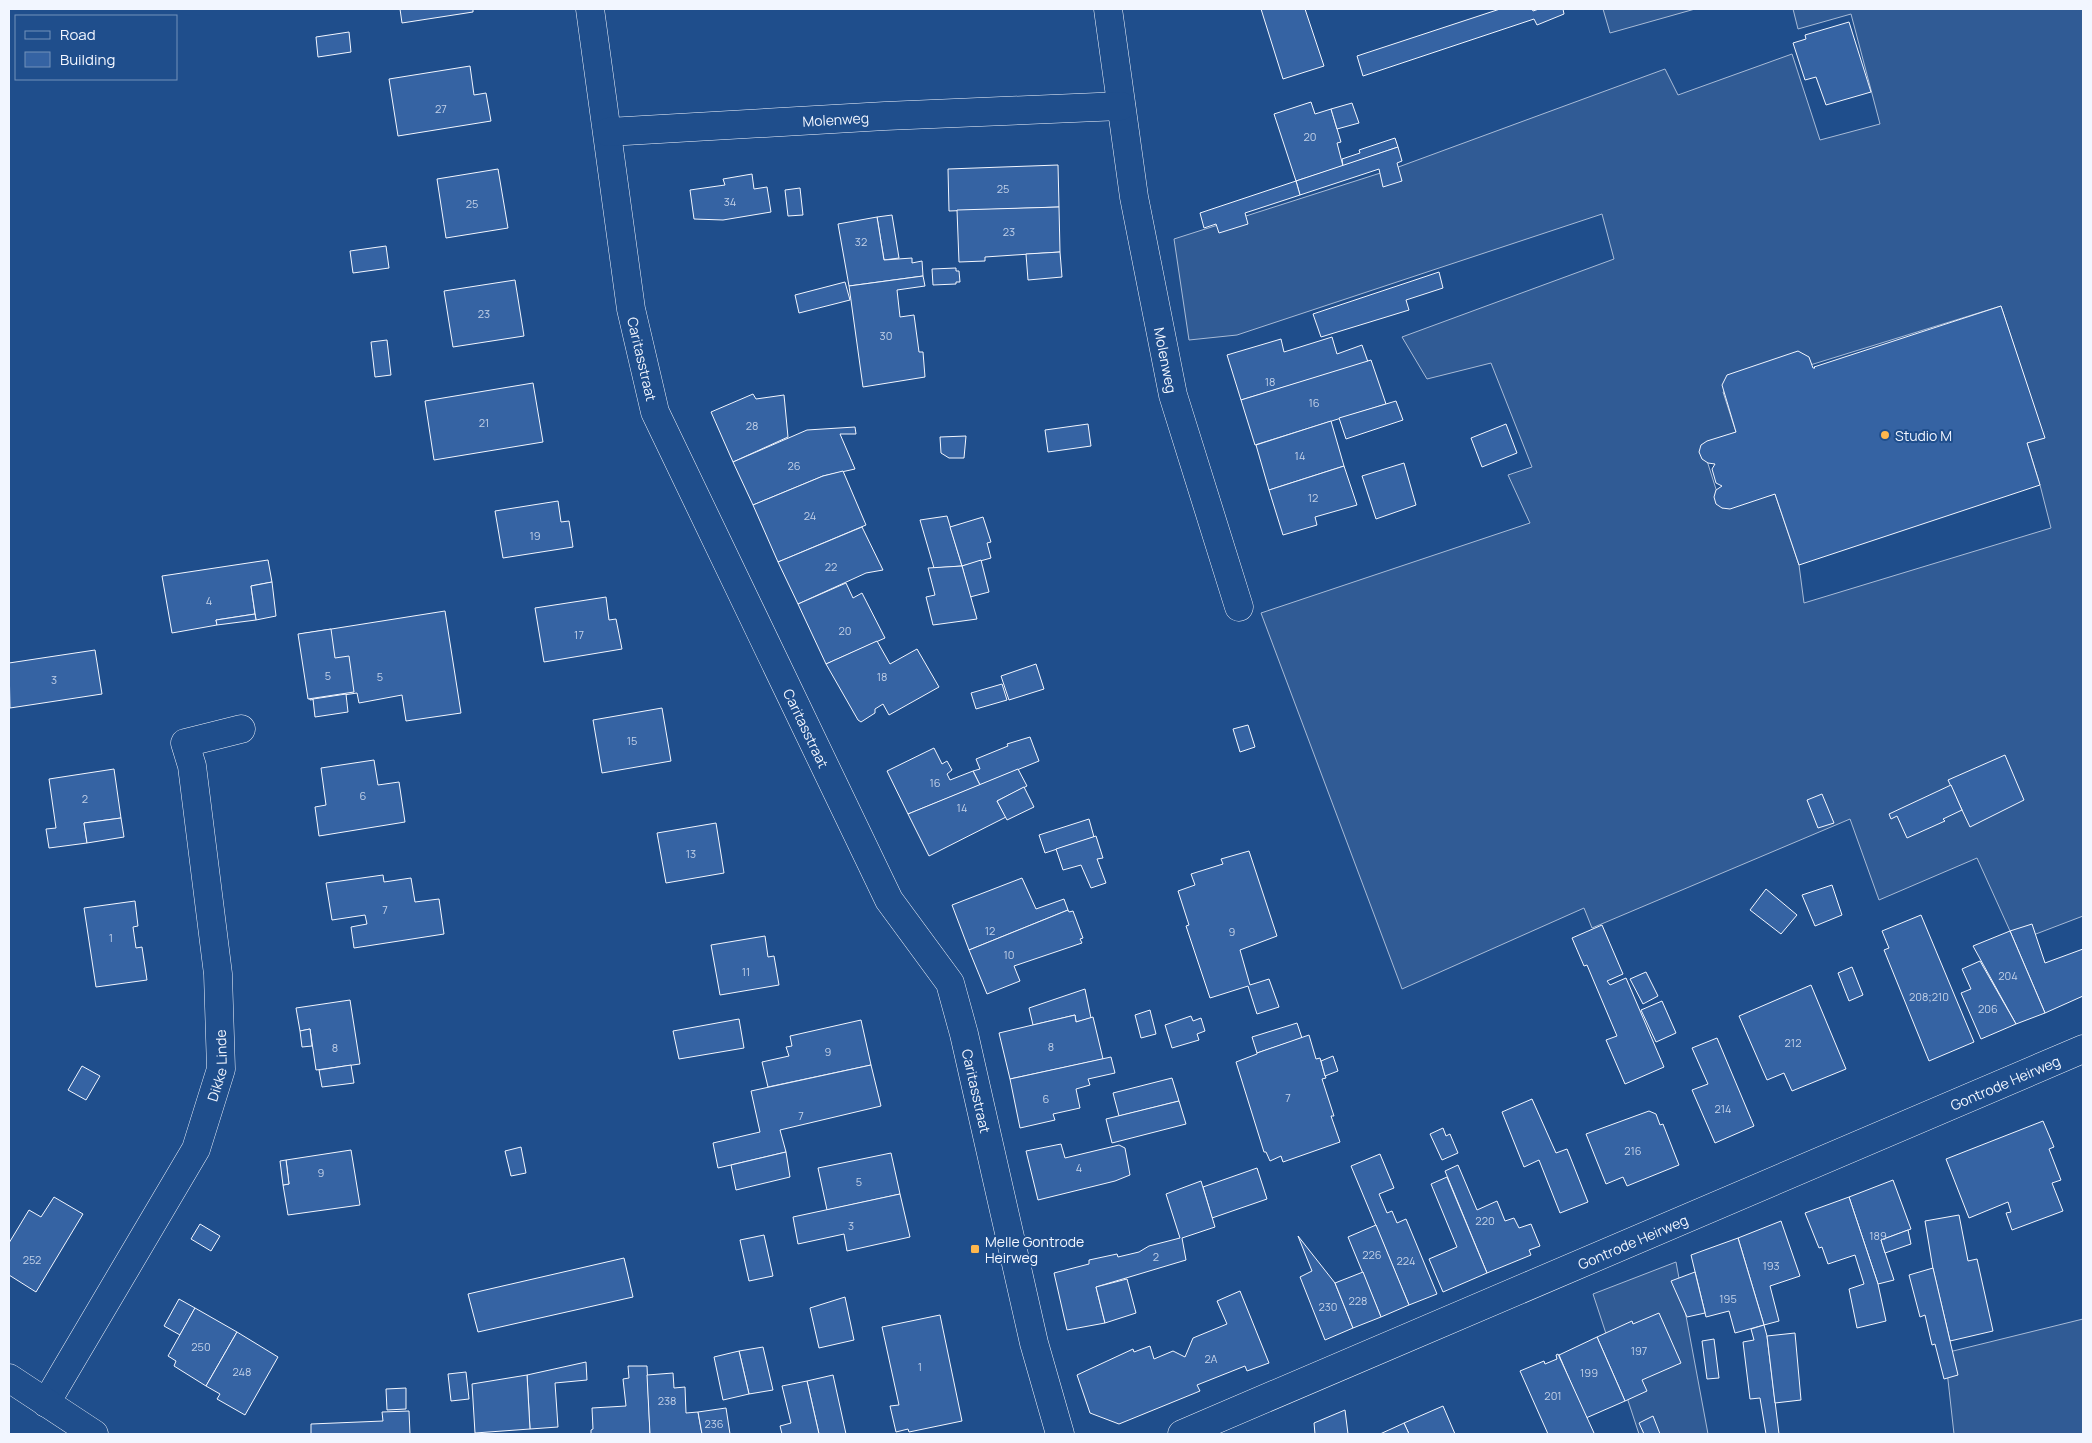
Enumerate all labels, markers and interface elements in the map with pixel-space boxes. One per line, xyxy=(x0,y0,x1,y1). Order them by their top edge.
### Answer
legend xyxy=(15,15,178,80)
text: Road xyxy=(60,24,96,45)
text: Building xyxy=(60,49,115,70)
house number: 27 xyxy=(435,101,447,116)
street label: Molenweg xyxy=(802,107,869,130)
house number: 20 xyxy=(1304,129,1316,144)
house number: 25 xyxy=(997,181,1009,196)
house number: 34 xyxy=(724,194,736,209)
house number: 25 xyxy=(466,196,478,211)
house number: 23 xyxy=(1003,224,1015,239)
house number: 32 xyxy=(855,234,867,249)
house number: 23 xyxy=(478,306,490,321)
street label: Caritasstraat xyxy=(624,315,662,403)
street label: Molenweg xyxy=(1150,326,1182,395)
house number: 30 xyxy=(880,328,892,343)
house number: 18 xyxy=(1265,374,1275,389)
house number: 16 xyxy=(1308,395,1320,410)
house number: 21 xyxy=(479,415,489,430)
house number: 28 xyxy=(746,418,758,433)
place label: Studio M xyxy=(1895,426,1952,445)
marker: Studio M xyxy=(1879,429,1891,441)
house number: 14 xyxy=(1295,448,1305,463)
house number: 26 xyxy=(787,458,801,473)
house number: 12 xyxy=(1308,490,1318,505)
house number: 24 xyxy=(804,508,816,523)
house number: 19 xyxy=(529,528,541,543)
house number: 22 xyxy=(825,559,837,574)
house number: 4 xyxy=(206,593,212,608)
house number: 20 xyxy=(839,623,851,638)
house number: 17 xyxy=(574,627,584,642)
house number: 5 xyxy=(325,668,331,683)
house number: 5 xyxy=(377,669,383,684)
house number: 18 xyxy=(877,669,887,684)
house number: 3 xyxy=(51,672,57,687)
street label: Caritasstraat xyxy=(779,685,834,771)
house number: 15 xyxy=(627,733,637,748)
house number: 16 xyxy=(929,775,941,790)
house number: 6 xyxy=(360,788,367,803)
house number: 2 xyxy=(82,791,88,806)
house number: 14 xyxy=(957,800,967,815)
house number: 13 xyxy=(686,846,696,861)
house number: 7 xyxy=(382,902,388,917)
house number: 12 xyxy=(985,923,995,938)
house number: 9 xyxy=(1229,924,1236,939)
house number: 1 xyxy=(109,930,113,945)
house number: 10 xyxy=(1003,947,1015,962)
house number: 11 xyxy=(742,964,750,979)
house number: 204 xyxy=(1998,968,2018,983)
house number: 208;210 xyxy=(1909,989,1949,1004)
house number: 206 xyxy=(1978,1001,1998,1016)
street label: Dikke Linde xyxy=(202,1029,231,1103)
house number: 212 xyxy=(1785,1035,1801,1050)
house number: 8 xyxy=(1048,1039,1054,1054)
house number: 8 xyxy=(332,1040,338,1055)
house number: 9 xyxy=(825,1044,832,1059)
street label: Caritasstraat xyxy=(958,1047,996,1135)
street label: Gontrode Heirweg xyxy=(1947,1050,2063,1114)
house number: 7 xyxy=(1285,1090,1291,1105)
house number: 6 xyxy=(1043,1091,1050,1106)
house number: 214 xyxy=(1714,1101,1732,1116)
house number: 7 xyxy=(798,1108,804,1123)
house number: 216 xyxy=(1624,1143,1642,1158)
house number: 4 xyxy=(1076,1160,1082,1175)
house number: 9 xyxy=(318,1165,325,1180)
house number: 5 xyxy=(856,1174,862,1189)
street label: Gontrode Heirweg xyxy=(1575,1210,1690,1273)
house number: 220 xyxy=(1475,1213,1495,1228)
house number: 3 xyxy=(848,1218,854,1233)
house number: 189 xyxy=(1869,1228,1887,1243)
place label: Melle Gontrode Heirweg xyxy=(985,1232,1084,1267)
marker: Melle Gontrode Heirweg xyxy=(969,1243,981,1255)
house number: 226 xyxy=(1362,1247,1382,1262)
house number: 2 xyxy=(1153,1249,1159,1264)
house number: 252 xyxy=(23,1252,41,1267)
house number: 224 xyxy=(1397,1253,1415,1268)
house number: 193 xyxy=(1762,1258,1780,1273)
house number: 195 xyxy=(1719,1291,1737,1306)
house number: 228 xyxy=(1349,1293,1367,1308)
house number: 230 xyxy=(1318,1299,1338,1314)
house number: 250 xyxy=(191,1339,211,1354)
house number: 197 xyxy=(1631,1343,1647,1358)
house number: 2A xyxy=(1204,1351,1218,1366)
house number: 1 xyxy=(918,1359,922,1374)
house number: 248 xyxy=(233,1364,251,1379)
house number: 199 xyxy=(1580,1365,1598,1380)
house number: 201 xyxy=(1544,1388,1562,1403)
house number: 238 xyxy=(658,1393,676,1408)
house number: 236 xyxy=(704,1416,724,1431)

